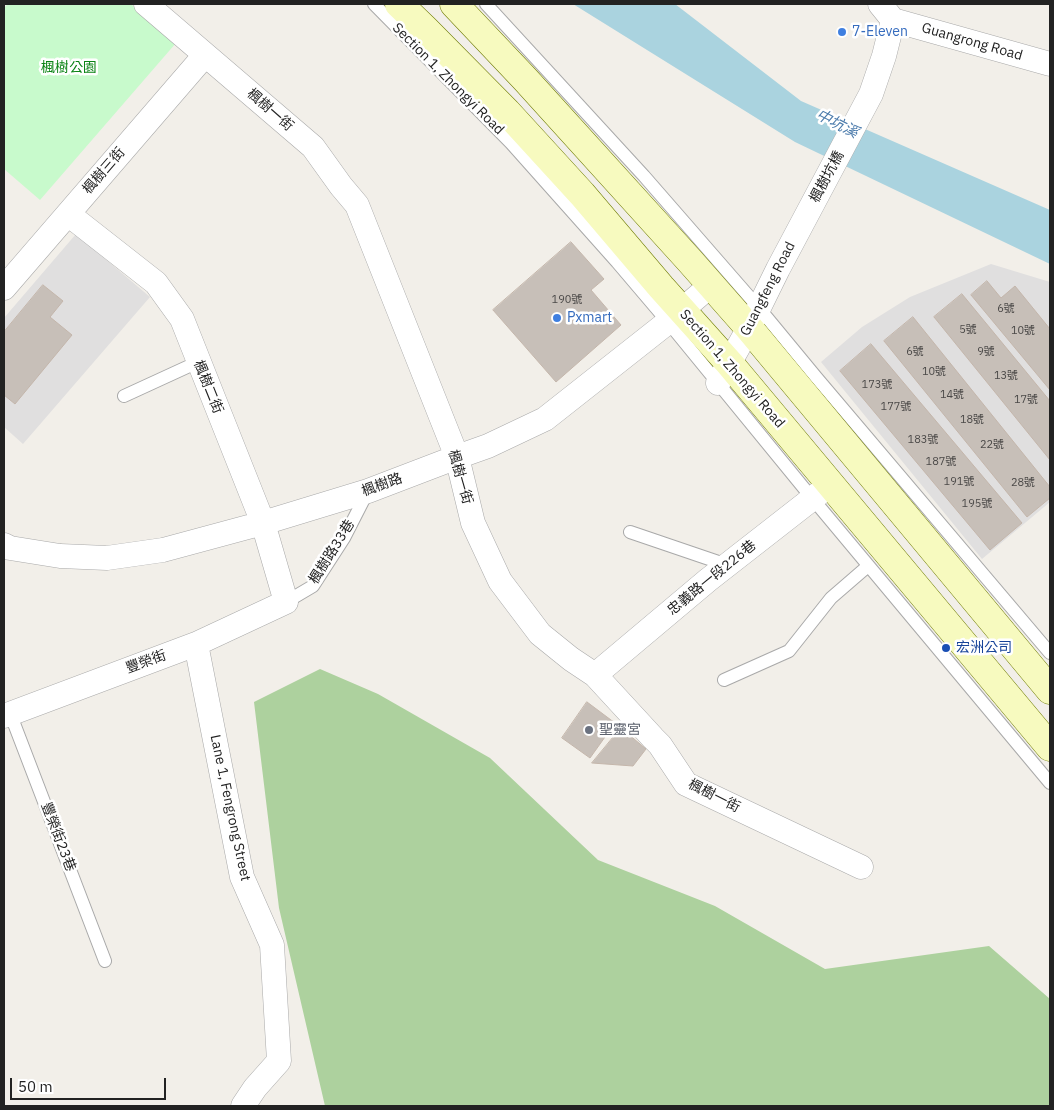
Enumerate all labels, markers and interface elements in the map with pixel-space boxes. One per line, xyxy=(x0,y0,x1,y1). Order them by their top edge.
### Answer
street label: Section 1, Zhongyi Road xyxy=(389,20,507,138)
street label: Guangrong Road xyxy=(920,20,1024,64)
place label: 7-Eleven xyxy=(852,24,908,40)
marker: 7-Eleven xyxy=(836,26,848,38)
park label: 楓樹公園 xyxy=(41,60,97,76)
street label: 楓樹一街 xyxy=(243,85,297,135)
water label: 中坑溪 xyxy=(813,106,861,142)
street label: 楓樹三街 xyxy=(79,144,129,198)
street label: 楓樹坑橋 xyxy=(806,148,848,206)
street label: Guangfeng Road xyxy=(737,239,799,339)
house number: 190號 xyxy=(552,293,582,307)
house number: 6號 xyxy=(997,302,1015,316)
street label: Section 1, Zhongyi Road xyxy=(676,306,788,432)
place label: Pxmart xyxy=(567,310,612,326)
marker: Pxmart xyxy=(551,312,563,324)
house number: 5號 xyxy=(959,323,977,337)
house number: 10號 xyxy=(1011,324,1035,338)
house number: 6號 xyxy=(906,345,924,359)
house number: 9號 xyxy=(977,345,995,359)
street label: 楓樹二街 xyxy=(190,358,226,416)
house number: 10號 xyxy=(922,365,946,379)
house number: 13號 xyxy=(994,369,1018,383)
house number: 173號 xyxy=(862,378,892,392)
house number: 14號 xyxy=(940,388,964,402)
house number: 17號 xyxy=(1014,393,1038,407)
house number: 177號 xyxy=(881,400,911,414)
house number: 18號 xyxy=(960,413,984,427)
house number: 183號 xyxy=(908,433,938,447)
house number: 22號 xyxy=(980,438,1004,452)
street label: 楓樹一街 xyxy=(444,448,476,506)
house number: 187號 xyxy=(926,455,956,469)
street label: 楓樹路 xyxy=(359,470,405,500)
house number: 191號 xyxy=(944,475,974,489)
house number: 28號 xyxy=(1011,476,1035,490)
house number: 195號 xyxy=(962,497,992,511)
street label: 楓樹路33巷 xyxy=(306,517,358,587)
street label: 忠義路一段226巷 xyxy=(664,537,760,619)
place label: 宏洲公司 xyxy=(956,640,1012,656)
marker: 宏洲公司 xyxy=(940,642,952,654)
street label: 豐榮街 xyxy=(123,647,169,677)
place label: 聖靈宮 xyxy=(599,722,641,738)
marker: 聖靈宮 xyxy=(583,724,595,736)
street label: Lane 1, Fengrong Street xyxy=(206,733,254,883)
street label: 楓樹一街 xyxy=(685,776,743,816)
street label: 豐榮街23巷 xyxy=(37,800,79,874)
scale bar xyxy=(12,1068,169,1100)
text: 50 m xyxy=(18,1077,53,1096)

